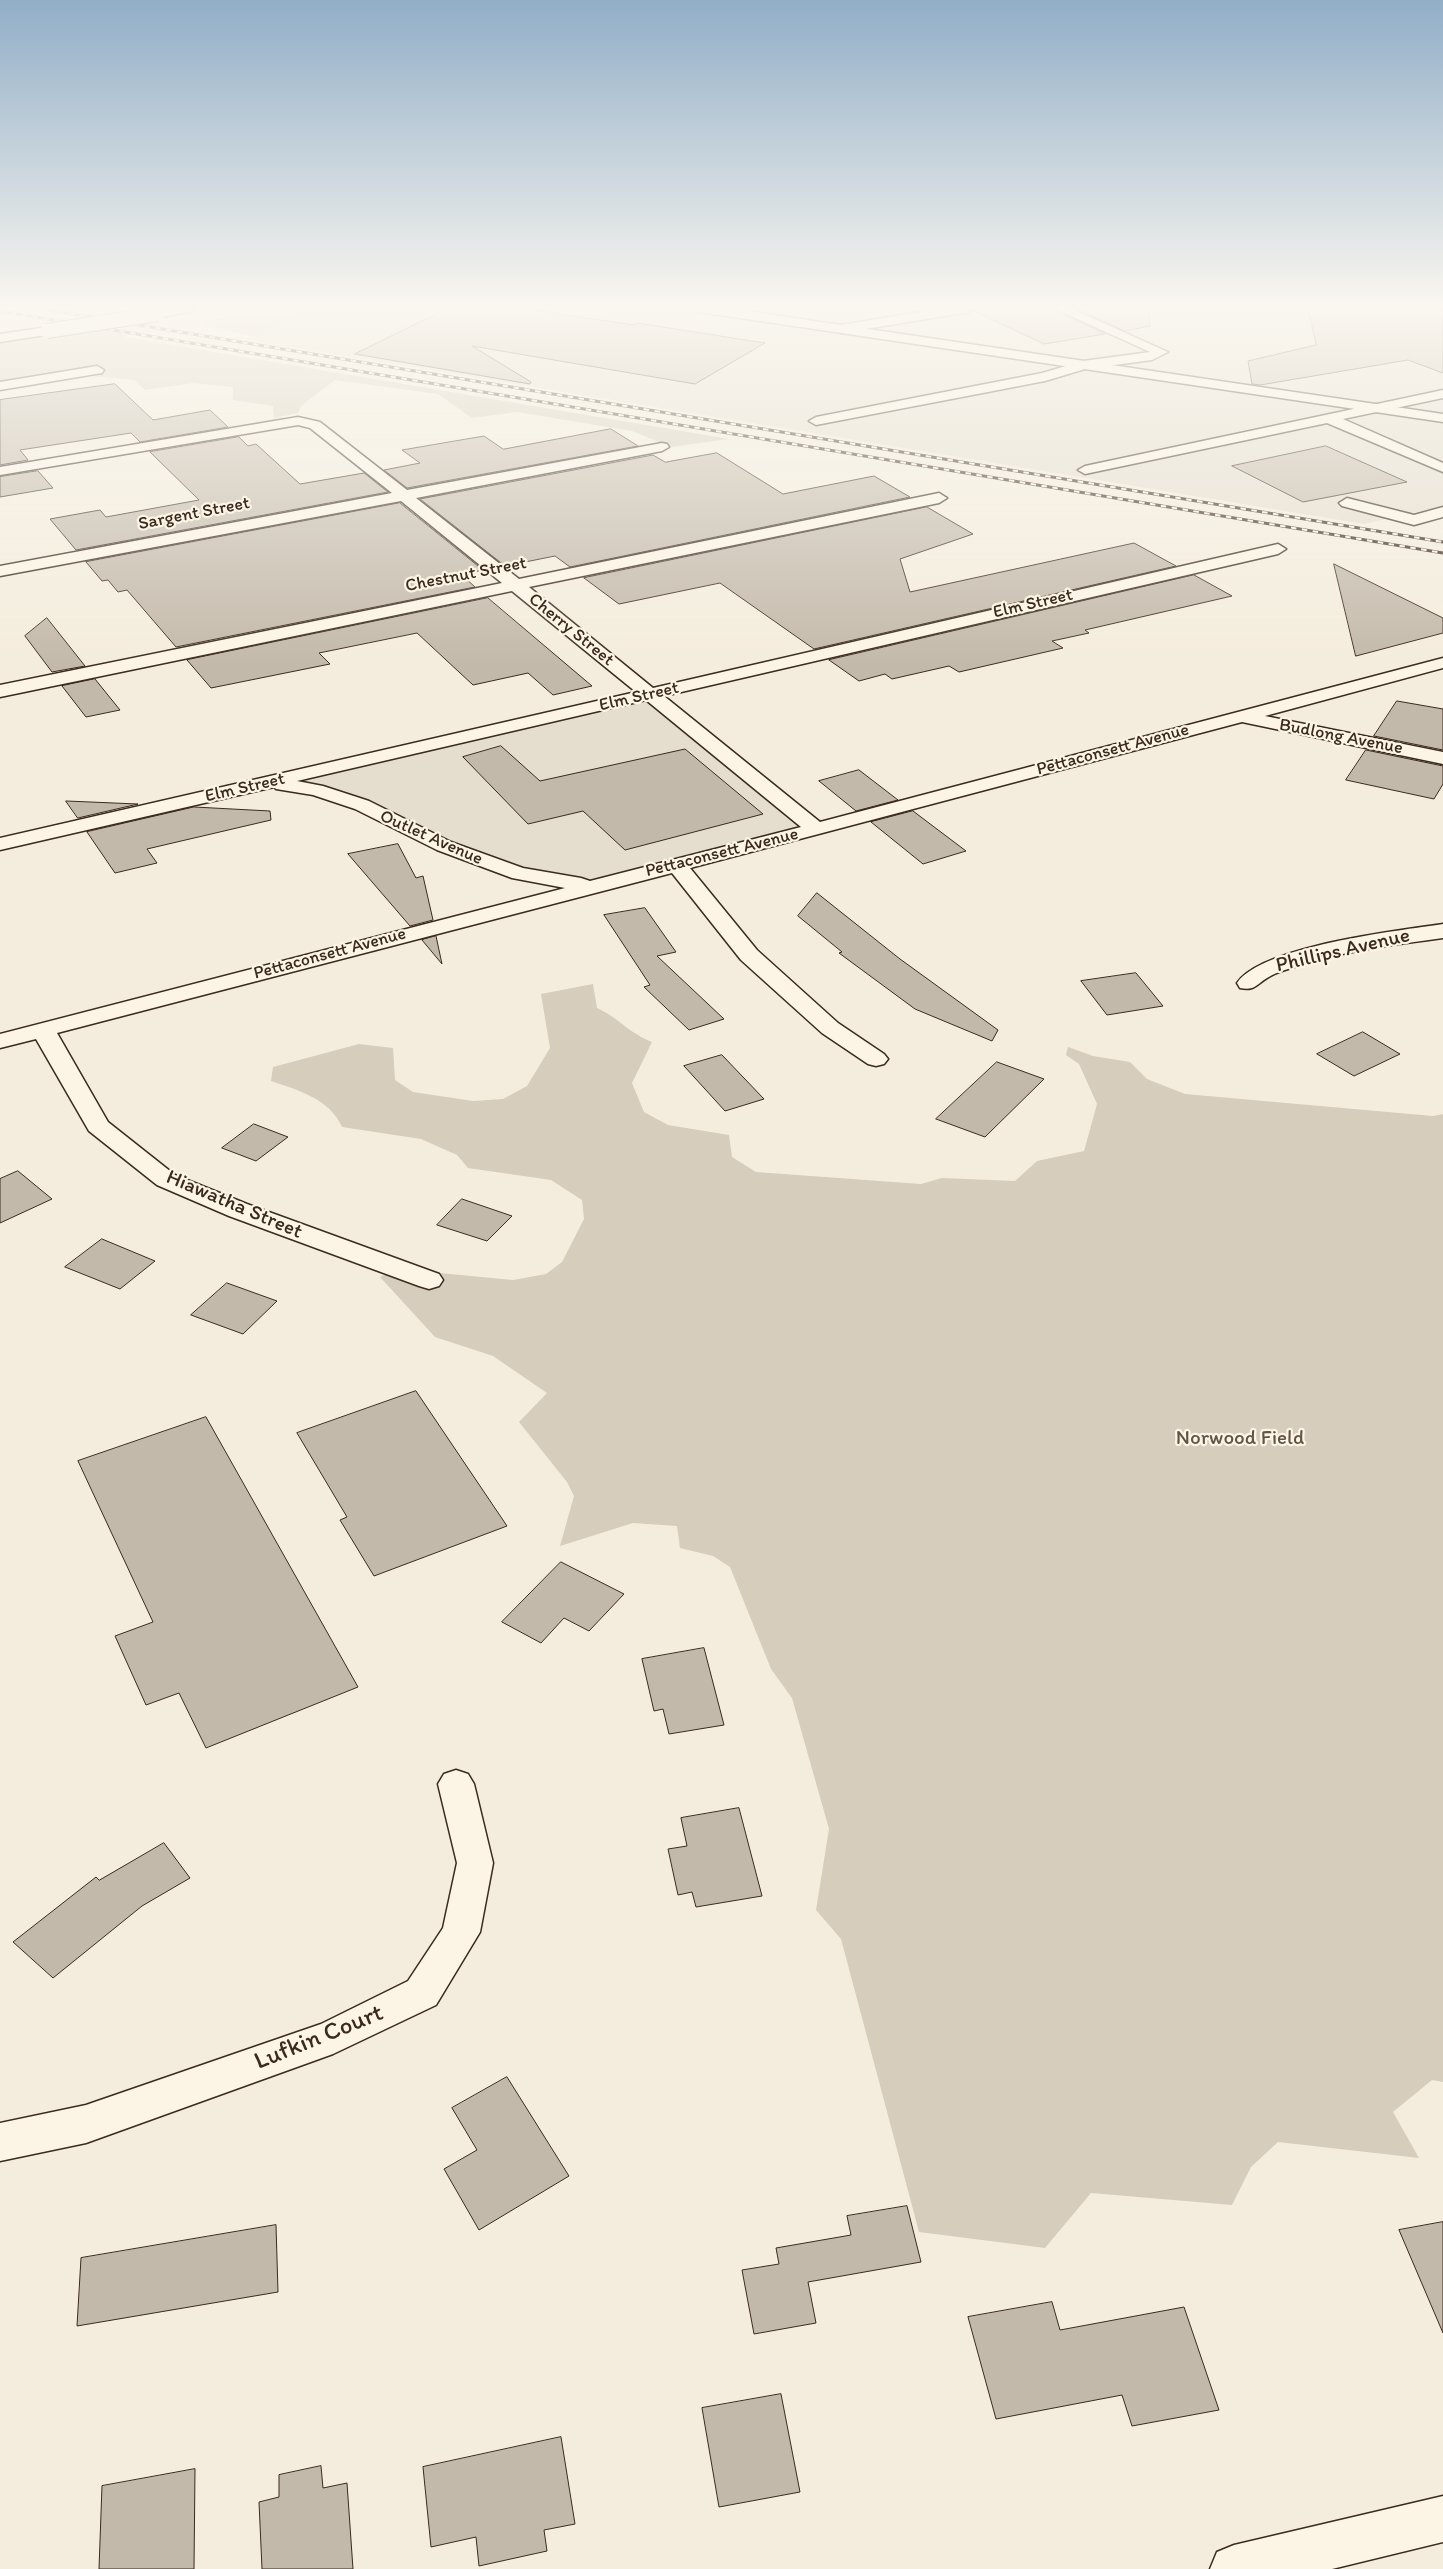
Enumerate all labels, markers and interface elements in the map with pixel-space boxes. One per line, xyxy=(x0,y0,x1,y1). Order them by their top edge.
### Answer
street label: Sargent Street xyxy=(137,493,251,535)
street label: Chestnut Street xyxy=(404,553,528,597)
street label: Elm Street xyxy=(991,584,1075,624)
street label: Cherry Street xyxy=(524,589,618,671)
street label: Elm Street xyxy=(597,677,681,717)
street label: Budlong Avenue xyxy=(1277,714,1405,760)
street label: Pettaconsett Avenue xyxy=(1034,719,1192,781)
street label: Elm Street xyxy=(203,768,287,808)
street label: Outlet Avenue xyxy=(376,806,486,870)
street label: Pettaconsett Avenue xyxy=(643,824,801,882)
street label: Pettaconsett Avenue xyxy=(251,923,409,985)
street label: Phillips Avenue xyxy=(1274,923,1412,979)
street label: Hiawatha Street xyxy=(162,1165,306,1245)
park label: Norwood Field xyxy=(1176,1426,1304,1452)
street label: Lufkin Court xyxy=(250,1999,388,2077)

